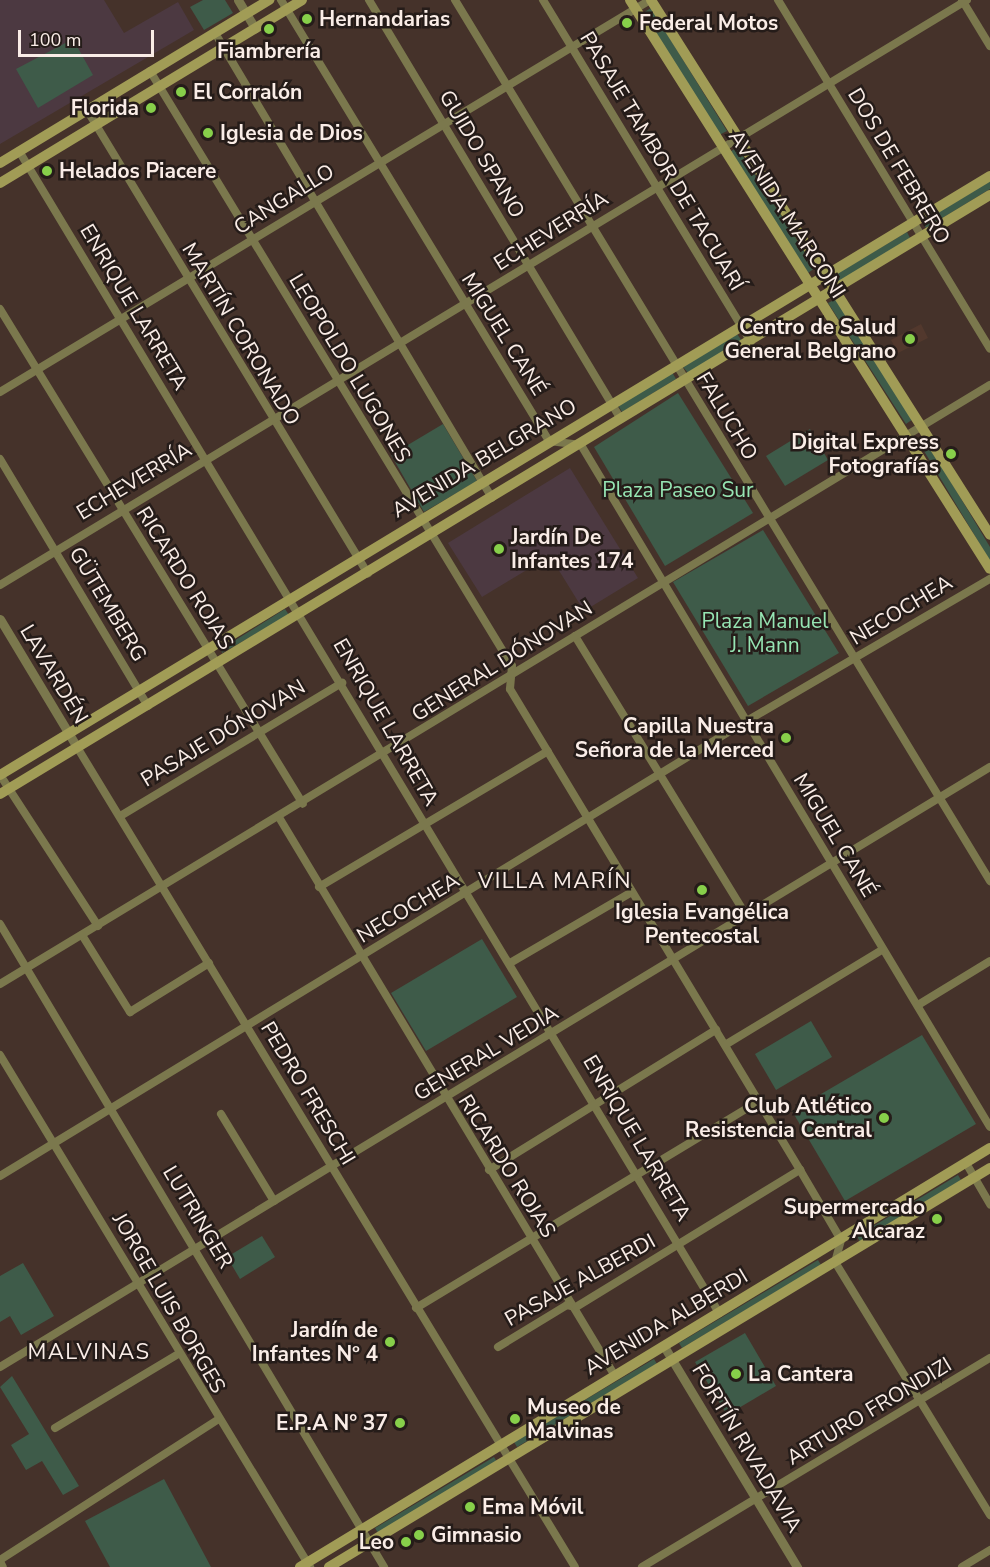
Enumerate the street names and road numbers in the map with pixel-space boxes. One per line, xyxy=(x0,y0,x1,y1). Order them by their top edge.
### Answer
street label: PASAJE TAMBOR DE TACUARÍ xyxy=(575,27,749,295)
street label: DOS DE FEBRERO xyxy=(842,83,956,249)
street label: GUIDO SPANO xyxy=(434,86,530,222)
street label: AVENIDA MARCONI xyxy=(723,125,851,303)
street label: CANGALLO xyxy=(229,158,339,240)
street label: ECHEVERRÍA xyxy=(489,186,613,276)
street label: ENRIQUE LARRETA xyxy=(75,220,193,394)
street label: MARTÍN CORONADO xyxy=(177,238,305,430)
street label: MIGUEL CANÉ xyxy=(456,268,552,400)
street label: LEOPOLDO LUGONES xyxy=(284,269,416,467)
street label: FALUCHO xyxy=(691,368,763,464)
street label: AVENIDA BELGRANO xyxy=(387,393,581,523)
street label: ECHEVERRÍA xyxy=(72,437,196,525)
street label: RICARDO ROJAS xyxy=(131,502,239,654)
street label: GÜTEMBERG xyxy=(64,542,152,666)
street label: NECOCHEA xyxy=(845,570,957,650)
street label: GENERAL DÓNOVAN xyxy=(407,595,597,727)
street label: LAVARDÉN xyxy=(15,620,93,728)
street label: ENRIQUE LARRETA xyxy=(328,634,444,810)
street label: PASAJE DÓNOVAN xyxy=(136,674,310,792)
street label: MIGUEL CANÉ xyxy=(788,769,882,901)
street label: NECOCHEA xyxy=(352,868,464,948)
street label: GENERAL VEDIA xyxy=(409,1000,563,1106)
street label: PEDRO FRESCHI xyxy=(255,1017,361,1169)
street label: ENRIQUE LARRETA xyxy=(578,1051,696,1225)
street label: RICARDO ROJAS xyxy=(453,1090,561,1242)
street label: LUTRINGER xyxy=(158,1161,238,1273)
street label: JORGE LUIS BORGES xyxy=(107,1208,231,1398)
street label: PASAJE ALBERDI xyxy=(500,1228,660,1332)
street label: AVENIDA ALBERDI xyxy=(580,1263,752,1381)
street label: ARTURO FRONDIZI xyxy=(782,1352,956,1470)
street label: FORTÍN RIVADAVIA xyxy=(687,1359,807,1537)

